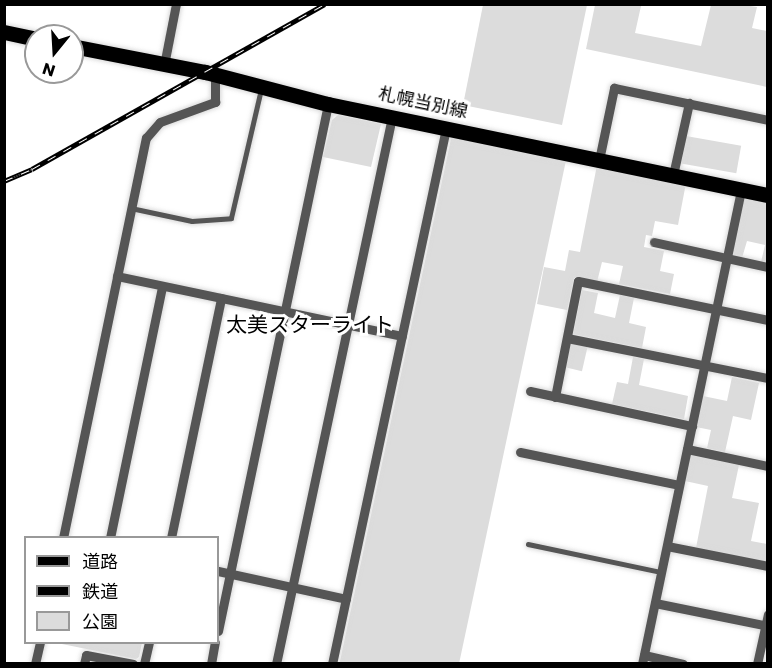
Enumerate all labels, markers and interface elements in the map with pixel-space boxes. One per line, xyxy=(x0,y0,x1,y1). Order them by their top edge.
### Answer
north arrow xyxy=(24,24,84,84)
text: N xyxy=(40,57,58,82)
street label: 札幌当別線 xyxy=(377,83,469,123)
district label: 太美スターライト xyxy=(226,312,394,338)
legend xyxy=(24,536,219,644)
text: 道路 xyxy=(82,549,118,574)
text: 鉄道 xyxy=(82,579,118,604)
text: 公園 xyxy=(82,609,118,634)

